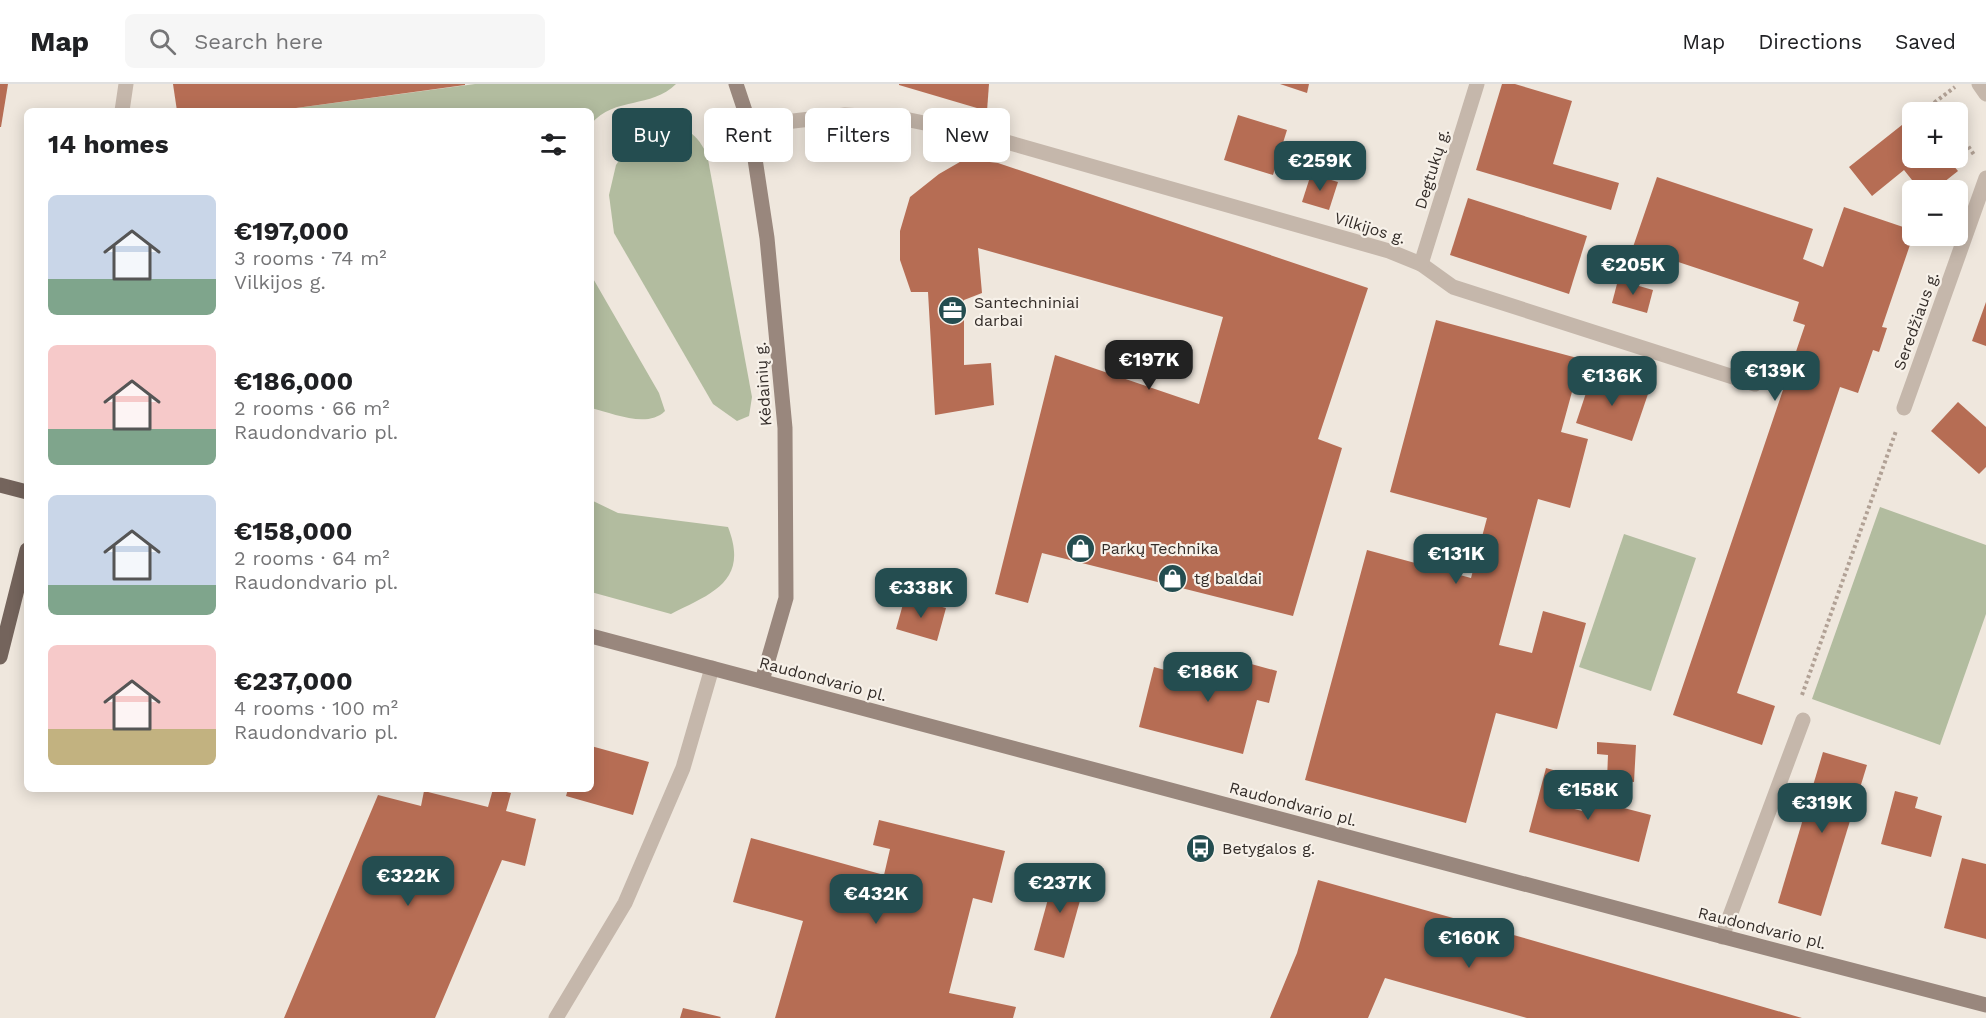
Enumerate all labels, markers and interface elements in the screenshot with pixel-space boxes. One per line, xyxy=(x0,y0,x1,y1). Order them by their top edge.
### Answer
search box xyxy=(125,14,545,68)
text: Map xyxy=(30,25,89,58)
icon: search xyxy=(146,25,179,58)
text: Search here xyxy=(194,29,323,54)
text: Map xyxy=(1682,29,1725,54)
text: Directions xyxy=(1758,29,1862,54)
text: Saved xyxy=(1895,29,1956,54)
map controls xyxy=(1902,102,1968,246)
button: + xyxy=(1902,102,1968,168)
chip: Buy xyxy=(612,108,692,162)
chip: Rent xyxy=(704,108,793,162)
chip: Filters xyxy=(805,108,911,162)
chip: New xyxy=(923,108,1010,162)
street label: Degtukų g. xyxy=(1411,127,1453,211)
icon: filters xyxy=(537,128,570,161)
text: 14 homes xyxy=(48,129,169,159)
pin: €259K xyxy=(1278,141,1362,192)
text: €259K xyxy=(1288,148,1352,172)
button: − xyxy=(1902,180,1968,246)
street label: Vilkijos g. xyxy=(1332,208,1408,248)
text: €197,000 xyxy=(234,216,349,246)
icon: home xyxy=(96,219,168,291)
pin: €205K xyxy=(1591,245,1675,296)
text: 3 rooms · 74 m² xyxy=(234,246,387,270)
text: €205K xyxy=(1601,252,1665,276)
street label: Seredžiaus g. xyxy=(1889,269,1943,373)
text: Vilkijos g. xyxy=(234,270,326,294)
place label: Santechniniai darbai xyxy=(974,293,1079,330)
office icon: Santechniniai darbai xyxy=(937,295,969,327)
pin: €197K xyxy=(1107,340,1191,391)
street label: Kėdainių g. xyxy=(751,341,775,427)
text: €197K xyxy=(1119,347,1179,371)
pin: €139K xyxy=(1733,351,1817,402)
pin: €136K xyxy=(1570,356,1654,407)
text: €139K xyxy=(1745,358,1805,382)
text: €136K xyxy=(1582,363,1642,387)
text: €186,000 xyxy=(234,366,353,396)
icon: home xyxy=(96,369,168,441)
text: 2 rooms · 66 m² xyxy=(234,396,390,420)
text: Raudondvario pl. xyxy=(234,420,398,444)
text: €158,000 xyxy=(234,516,352,546)
icon: home xyxy=(96,519,168,591)
shop icon: Parkų Technika xyxy=(1064,532,1096,564)
pin: €131K xyxy=(1414,534,1498,585)
place label: Parkų Technika xyxy=(1101,539,1218,558)
text: €131K xyxy=(1428,541,1485,565)
text: 2 rooms · 64 m² xyxy=(234,546,390,570)
shop icon: tg baldai xyxy=(1157,562,1189,594)
pin: €338K xyxy=(879,568,963,619)
place label: tg baldai xyxy=(1194,569,1262,588)
text: Raudondvario pl. xyxy=(234,570,398,594)
text: €338K xyxy=(889,575,953,599)
pin: €186K xyxy=(1166,652,1250,703)
street label: Raudondvario pl. xyxy=(757,653,889,705)
text: €186K xyxy=(1177,659,1239,683)
text: €237,000 xyxy=(234,666,353,696)
icon: home xyxy=(96,669,168,741)
text: 4 rooms · 100 m² xyxy=(234,696,398,720)
text: Raudondvario pl. xyxy=(234,720,398,744)
pin: €158K xyxy=(1546,770,1630,821)
text: €158K xyxy=(1558,777,1618,801)
street label: Raudondvario pl. xyxy=(1227,778,1359,830)
pin: €319K xyxy=(1780,783,1864,834)
text: €319K xyxy=(1792,790,1852,814)
bus stop icon: Betygalos g. xyxy=(1185,832,1217,864)
place label: Betygalos g. xyxy=(1222,839,1315,858)
pin: €322K xyxy=(366,856,450,907)
text: €322K xyxy=(376,863,440,887)
pin: €237K xyxy=(1018,863,1102,914)
text: €237K xyxy=(1028,870,1092,894)
pin: €432K xyxy=(834,874,918,925)
text: €432K xyxy=(844,881,908,905)
street label: Raudondvario pl. xyxy=(1696,903,1828,953)
pin: €160K xyxy=(1427,918,1511,969)
text: €160K xyxy=(1438,925,1500,949)

